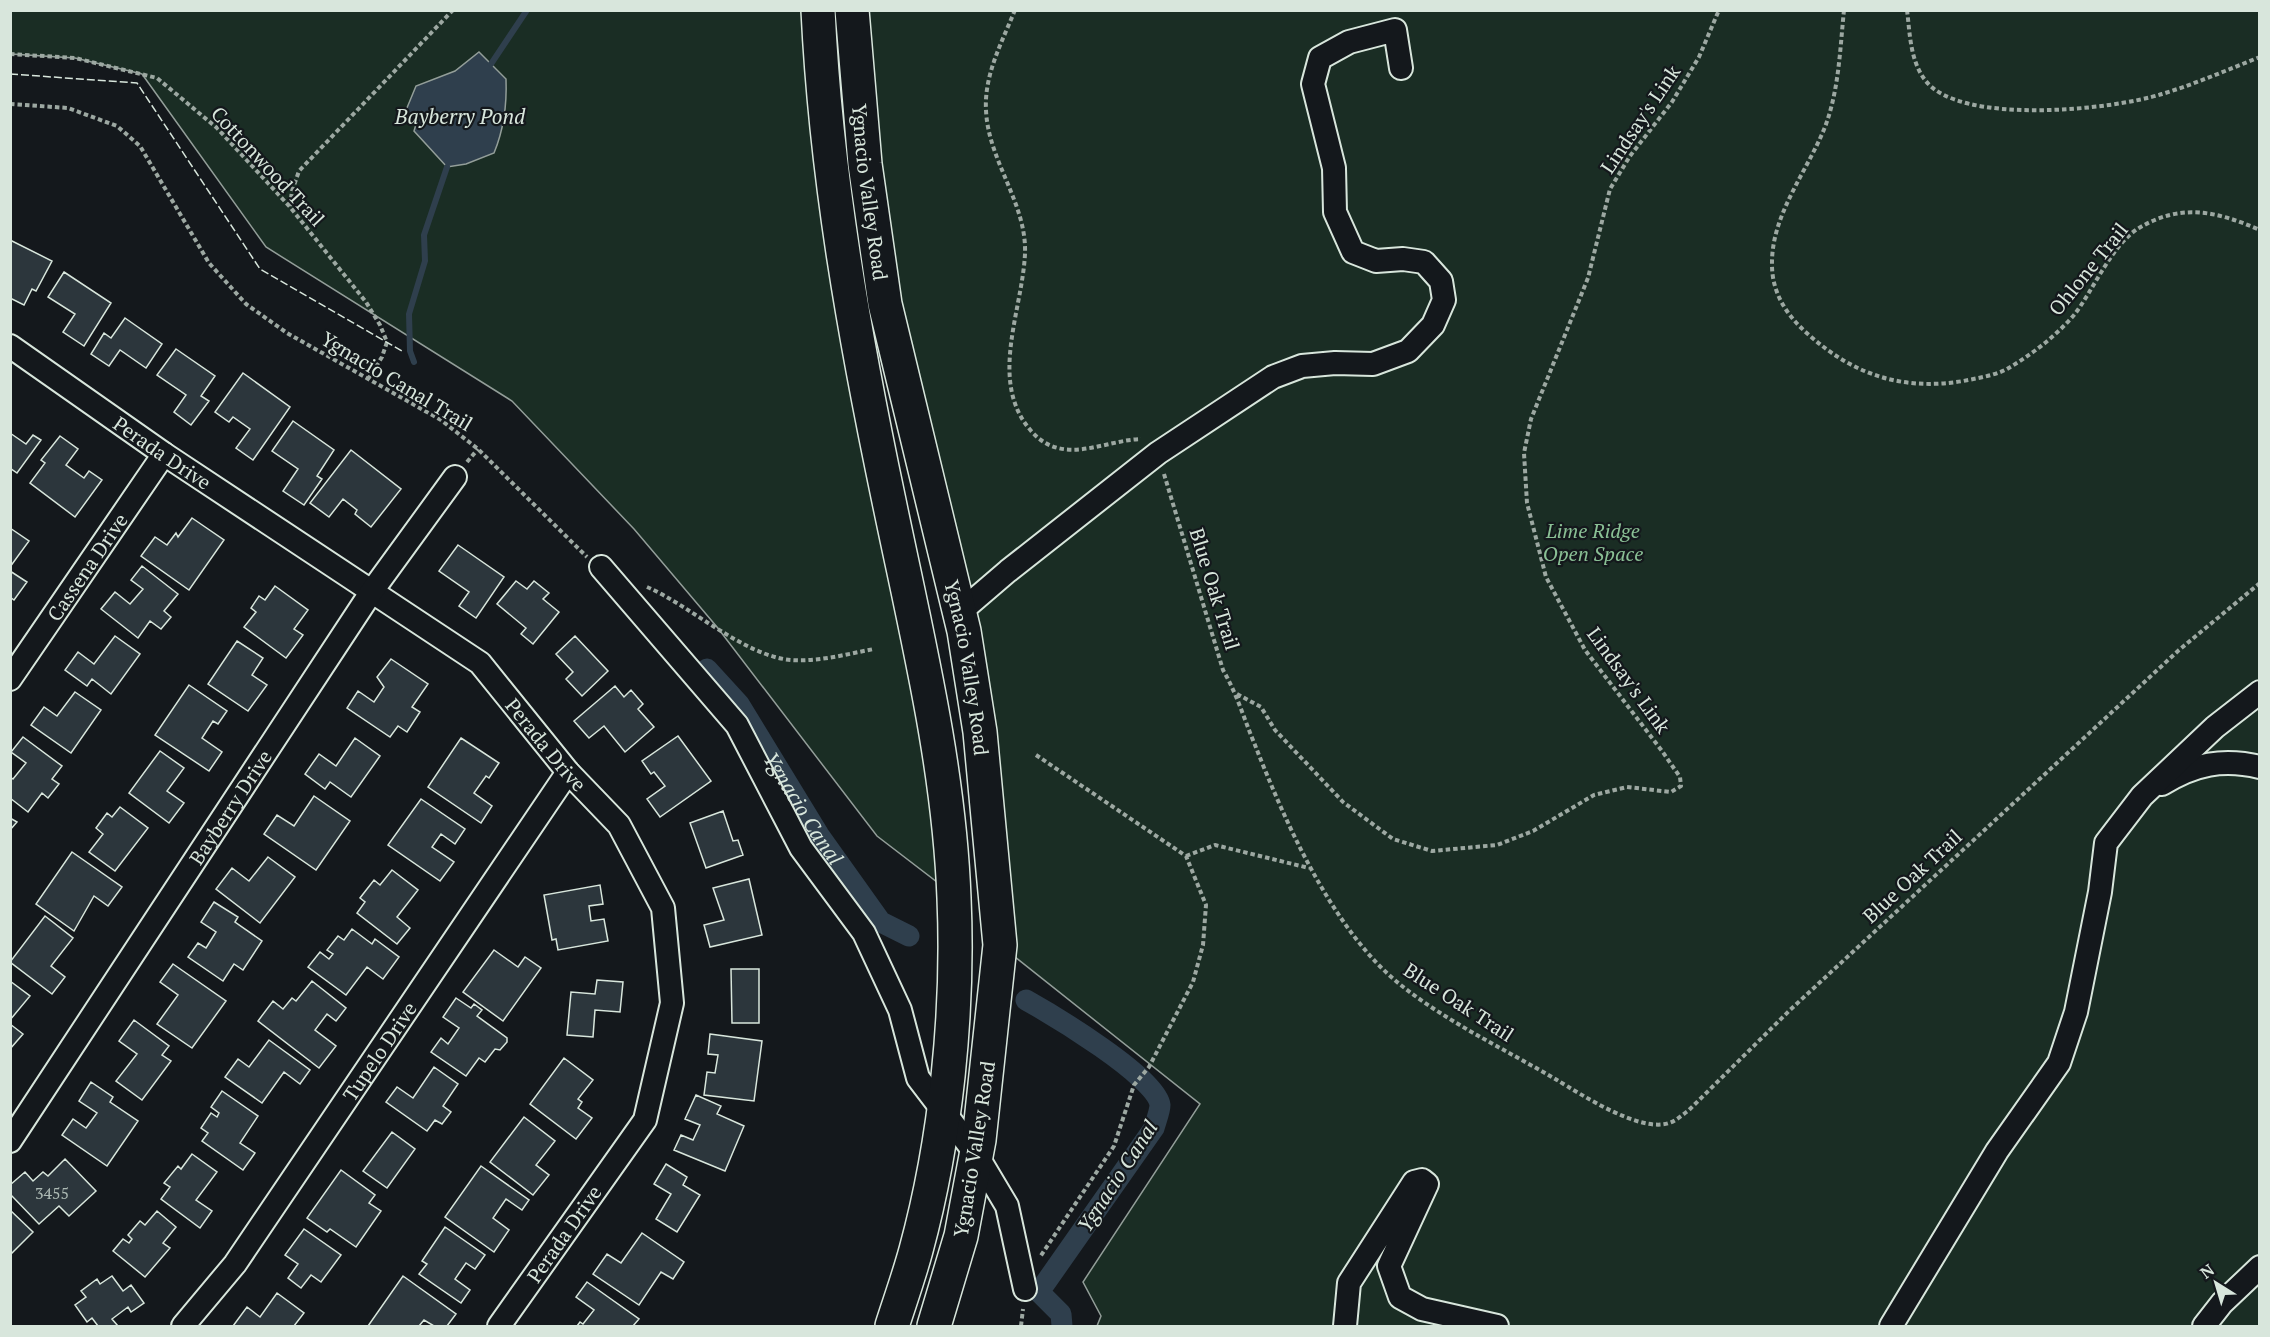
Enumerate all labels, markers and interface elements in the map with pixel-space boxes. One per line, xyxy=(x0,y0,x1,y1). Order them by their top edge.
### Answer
street label: Lindsay's Link xyxy=(1594,59,1687,179)
street label: Cottonwood Trail xyxy=(205,100,331,232)
water label: Bayberry Pond xyxy=(394,102,526,130)
street label: Ygnacio Valley Road xyxy=(846,103,895,282)
street label: Ohlone Trail xyxy=(2042,217,2134,321)
street label: Ygnacio Canal Trail xyxy=(316,325,478,437)
street label: Perada Drive xyxy=(108,409,217,495)
street label: Cassena Drive xyxy=(40,508,133,626)
park label: Lime Ridge Open Space xyxy=(1543,517,1643,567)
street label: Blue Oak Trail xyxy=(1184,525,1246,653)
street label: Ygnacio Valley Road xyxy=(939,577,996,756)
street label: Lindsay's Link xyxy=(1581,621,1677,739)
street label: Perada Drive xyxy=(500,692,593,797)
street label: Bayberry Drive xyxy=(182,744,277,869)
water label: Ygnacio Canal xyxy=(757,747,850,870)
street label: Blue Oak Trail xyxy=(1857,823,1967,929)
street label: Blue Oak Trail xyxy=(1399,956,1519,1048)
street label: Tupelo Drive xyxy=(336,996,422,1106)
street label: Ygnacio Valley Road xyxy=(947,1059,1001,1239)
water label: Ygnacio Canal xyxy=(1070,1114,1164,1237)
street label: Perada Drive xyxy=(521,1180,607,1288)
house number: 3455 xyxy=(35,1182,69,1204)
north arrow xyxy=(2186,1253,2246,1313)
text: N xyxy=(2196,1259,2218,1283)

